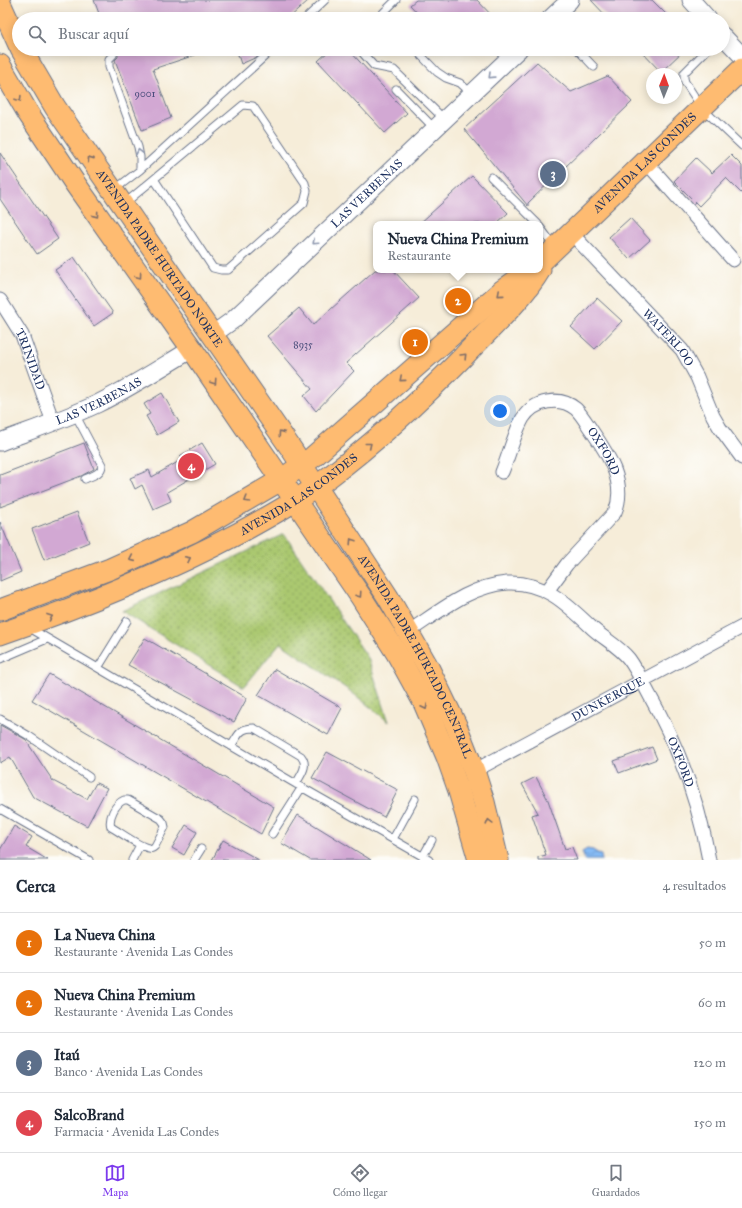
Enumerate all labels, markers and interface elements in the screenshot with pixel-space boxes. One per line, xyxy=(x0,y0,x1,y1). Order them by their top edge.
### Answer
search box xyxy=(12,12,730,56)
icon: search xyxy=(26,23,48,45)
text: Buscar aquí xyxy=(58,25,129,43)
north arrow xyxy=(646,68,682,104)
one-way arrow xyxy=(488,71,496,79)
house number: 9001 xyxy=(135,88,155,100)
one-way arrow xyxy=(15,95,22,102)
street label: AVENIDA LAS CONDES xyxy=(589,109,699,216)
one-way arrow xyxy=(135,149,143,155)
one-way arrow xyxy=(88,156,95,163)
street label: LAS VERBENAS xyxy=(328,156,406,231)
pin: 3 xyxy=(540,159,566,189)
street label: AVENIDA PADRE HURTADO NORTE xyxy=(93,166,226,350)
one-way arrow xyxy=(91,210,98,217)
popup xyxy=(373,221,543,273)
text: Nueva China Premium xyxy=(387,230,529,248)
one-way arrow xyxy=(312,238,320,245)
text: Restaurante xyxy=(387,248,451,264)
one-way arrow xyxy=(134,271,141,278)
pin: 2 xyxy=(445,286,471,316)
one-way arrow xyxy=(497,289,504,296)
street label: WATERLOO xyxy=(640,306,697,369)
street label: TRINIDAD xyxy=(13,326,48,392)
pin: 1 xyxy=(402,327,428,357)
house number: 8935 xyxy=(293,339,313,351)
one-way arrow xyxy=(459,353,466,361)
street label: LAS VERBENAS xyxy=(54,374,144,428)
one-way arrow xyxy=(399,375,406,382)
one-way arrow xyxy=(209,378,217,385)
your location xyxy=(490,401,510,421)
street label: OXFORD xyxy=(584,424,623,477)
one-way arrow xyxy=(278,430,286,437)
one-way arrow xyxy=(365,443,372,450)
street label: AVENIDA LAS CONDES xyxy=(237,450,361,539)
pin: 4 xyxy=(178,451,204,481)
one-way arrow xyxy=(244,495,251,502)
one-way arrow xyxy=(350,538,357,545)
street label: AVENIDA PADRE HURTADO CENTRAL xyxy=(355,551,475,760)
one-way arrow xyxy=(128,554,136,562)
one-way arrow xyxy=(183,556,191,564)
one-way arrow xyxy=(354,591,362,598)
one-way arrow xyxy=(46,613,53,621)
street label: DUNKERQUE xyxy=(569,674,647,724)
one-way arrow xyxy=(421,702,428,710)
street label: OXFORD xyxy=(664,735,697,789)
one-way arrow xyxy=(485,819,494,826)
text: Cerca xyxy=(16,876,55,897)
text: 4 resultados xyxy=(663,878,726,894)
text: La Nueva China xyxy=(54,926,155,944)
text: 1 xyxy=(26,935,32,951)
text: 50 m xyxy=(699,935,726,951)
text: Restaurante · Avenida Las Condes xyxy=(54,944,233,960)
text: Nueva China Premium xyxy=(54,986,195,1004)
text: 2 xyxy=(26,995,32,1011)
text: 60 m xyxy=(698,995,726,1011)
text: Restaurante · Avenida Las Condes xyxy=(54,1004,233,1020)
text: Itaú xyxy=(54,1046,80,1064)
text: 3 xyxy=(26,1055,32,1071)
text: 120 m xyxy=(693,1055,726,1071)
text: Banco · Avenida Las Condes xyxy=(54,1064,203,1080)
text: SalcoBrand xyxy=(54,1106,124,1124)
text: 4 xyxy=(25,1115,33,1131)
text: 150 m xyxy=(694,1115,726,1131)
text: Farmacia · Avenida Las Condes xyxy=(54,1124,219,1140)
tab: Mapa xyxy=(102,1162,128,1199)
tab: Cómo llegar xyxy=(333,1162,387,1199)
tab: Guardados xyxy=(592,1162,640,1199)

